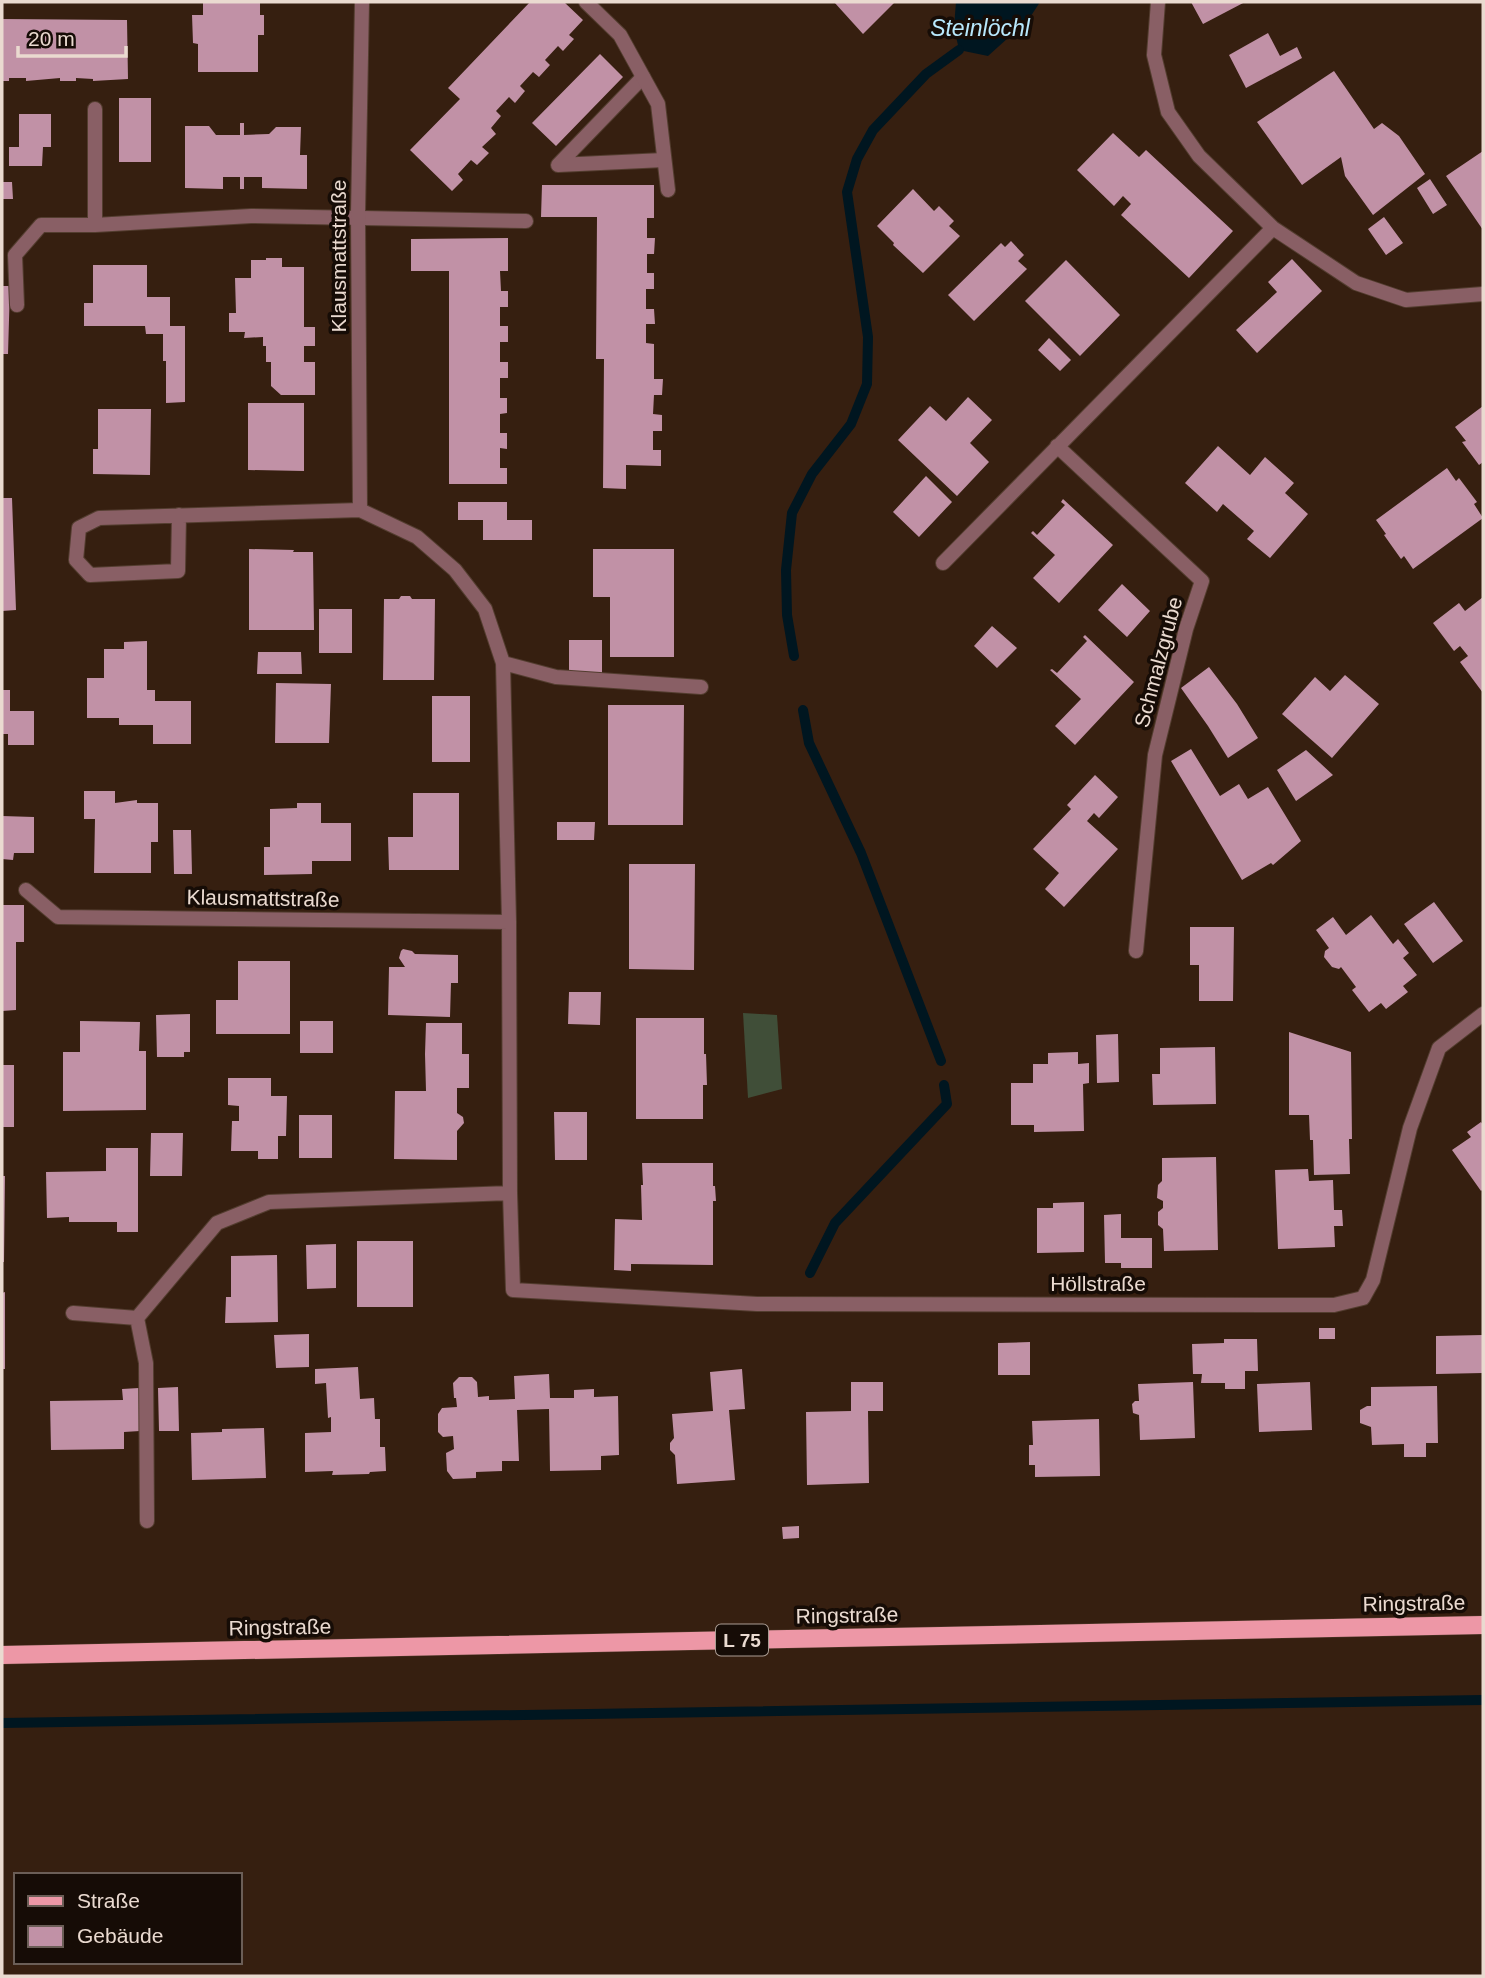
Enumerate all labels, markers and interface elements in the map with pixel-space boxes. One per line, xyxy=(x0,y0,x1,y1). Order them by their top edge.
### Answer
scale bar xyxy=(18,14,126,58)
water label: Steinlöchl xyxy=(930,15,1031,41)
text: 20 m xyxy=(28,27,75,50)
street label: Klausmattstraße xyxy=(327,180,350,332)
street label: Schmalzgrube xyxy=(1130,594,1186,730)
street label: Klausmattstraße xyxy=(186,885,340,911)
street label: Höllstraße xyxy=(1050,1272,1146,1295)
street label: Ringstraße xyxy=(1362,1591,1466,1615)
street label: Ringstraße xyxy=(795,1603,899,1627)
street label: Ringstraße xyxy=(228,1615,332,1639)
road number: L 75 xyxy=(716,1624,768,1656)
legend xyxy=(14,1873,242,1964)
text: Straße xyxy=(77,1889,140,1912)
text: Gebäude xyxy=(77,1924,163,1947)

